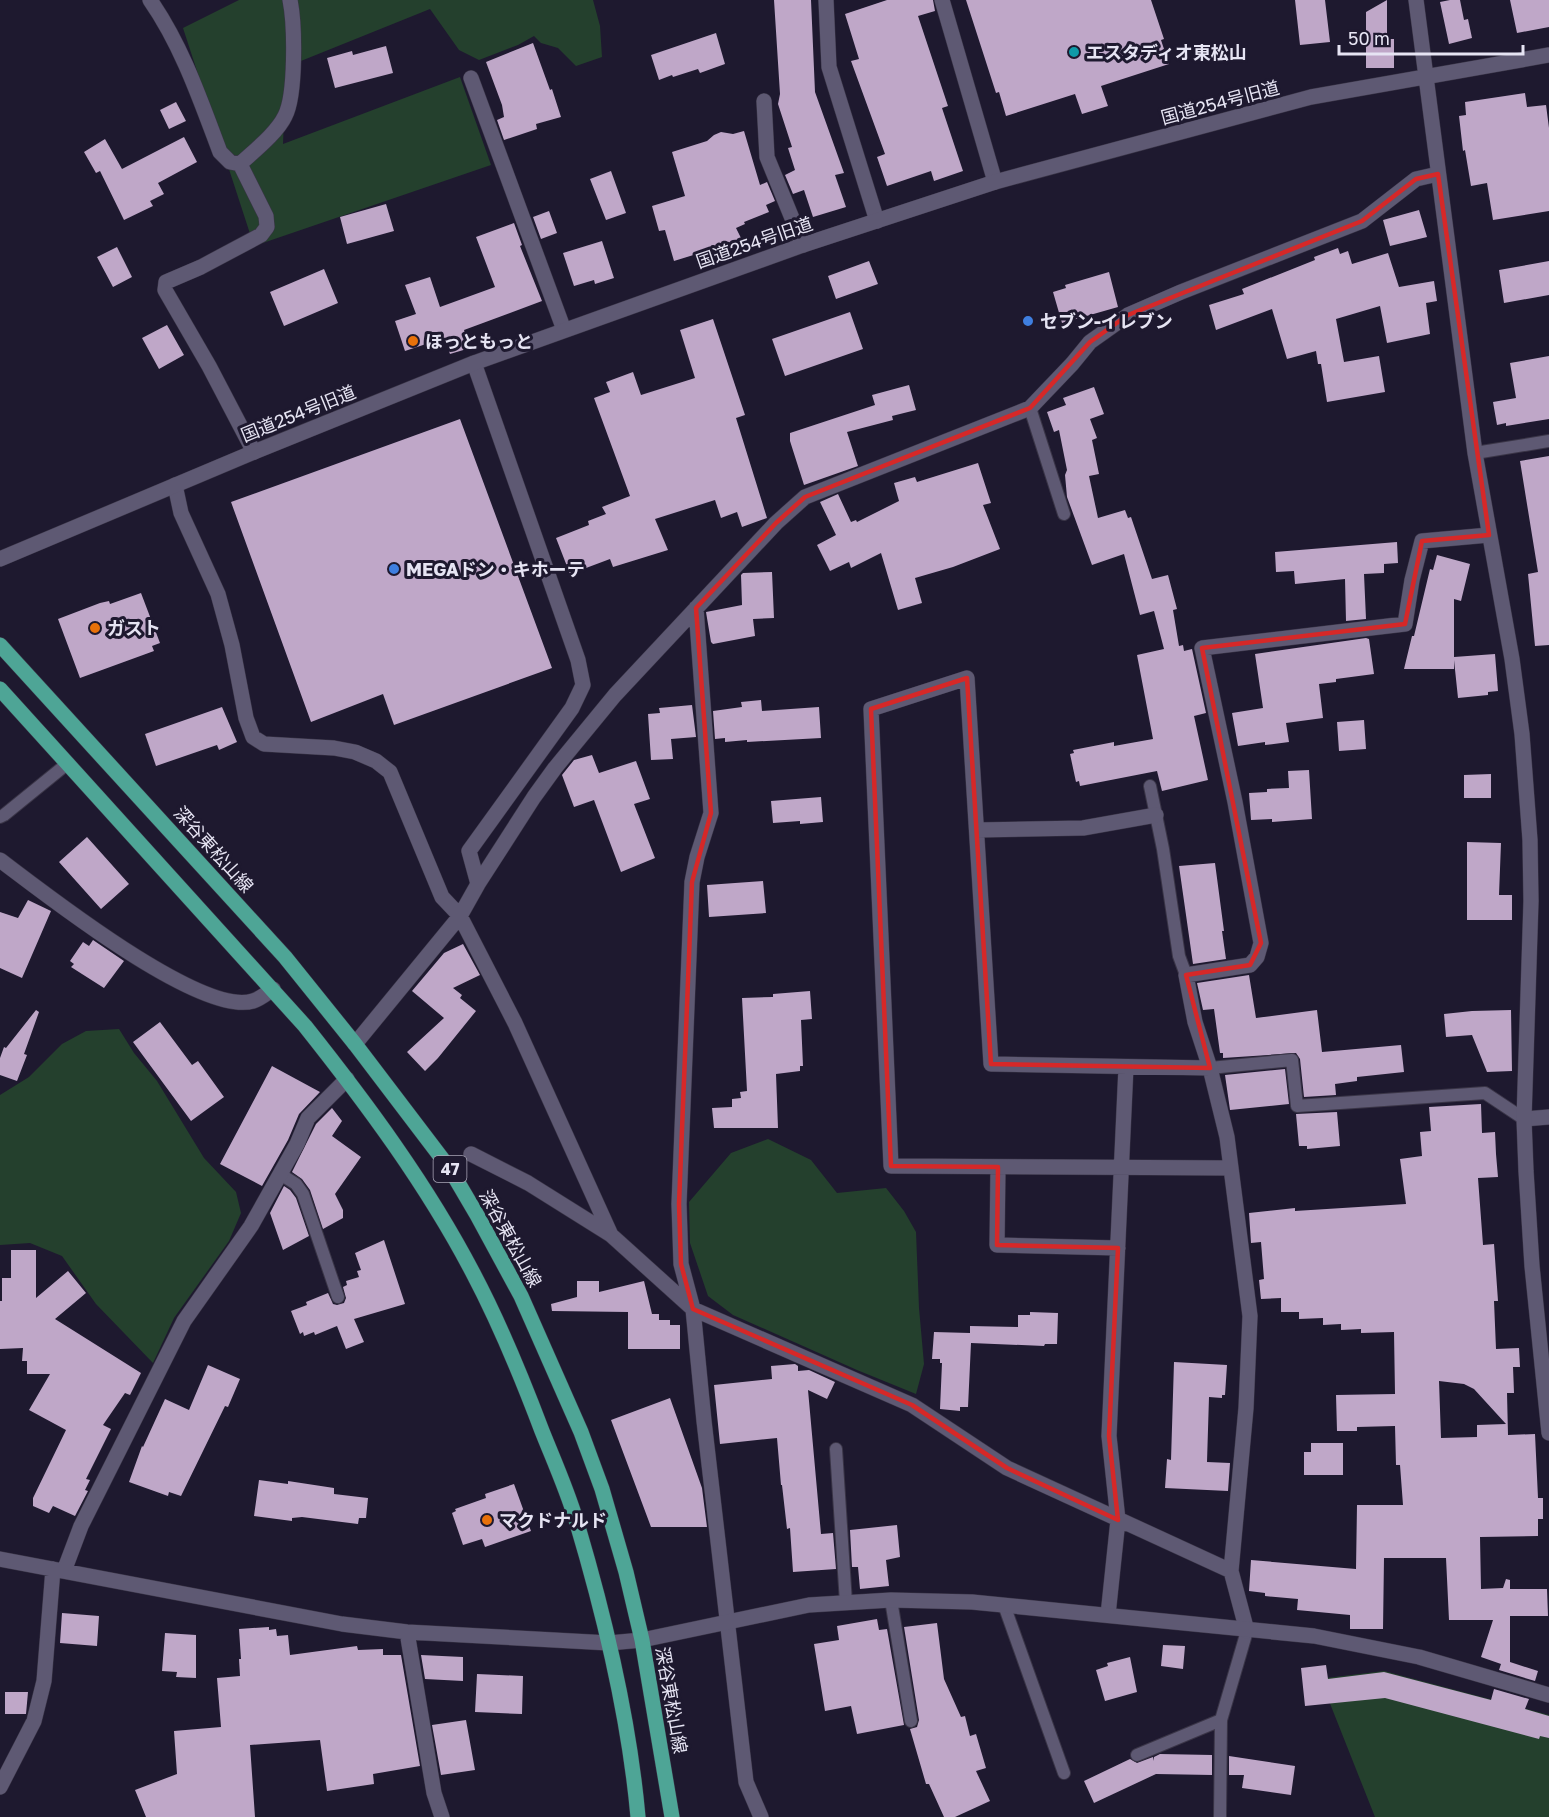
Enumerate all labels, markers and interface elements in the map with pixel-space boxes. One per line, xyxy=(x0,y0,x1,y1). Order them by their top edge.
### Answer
scale bar xyxy=(1339,18,1524,56)
text: 50 m xyxy=(1348,27,1390,49)
place label: エスタディオ東松山 xyxy=(1086,41,1247,63)
marker: エスタディオ東松山 xyxy=(1067,45,1081,59)
street label: 国道254号旧道 xyxy=(1158,76,1282,128)
street label: 国道254号旧道 xyxy=(693,212,815,272)
place label: セブン-イレブン xyxy=(1040,310,1173,332)
marker: セブン-イレブン xyxy=(1021,314,1035,328)
place label: ほっともっと xyxy=(425,330,533,352)
marker: ほっともっと xyxy=(406,334,420,348)
street label: 国道254号旧道 xyxy=(237,380,359,446)
place label: MEGAドン・キホーテ xyxy=(406,558,585,580)
marker: MEGAドン・キホーテ xyxy=(387,562,401,576)
place label: ガスト xyxy=(107,617,161,639)
marker: ガスト xyxy=(88,621,102,635)
street label: 深谷東松山線 xyxy=(170,802,258,896)
road number: 47 xyxy=(434,1156,466,1182)
street label: 深谷東松山線 xyxy=(475,1185,547,1291)
place label: マクドナルド xyxy=(499,1509,607,1531)
marker: マクドナルド xyxy=(480,1513,494,1527)
street label: 深谷東松山線 xyxy=(652,1645,692,1755)

